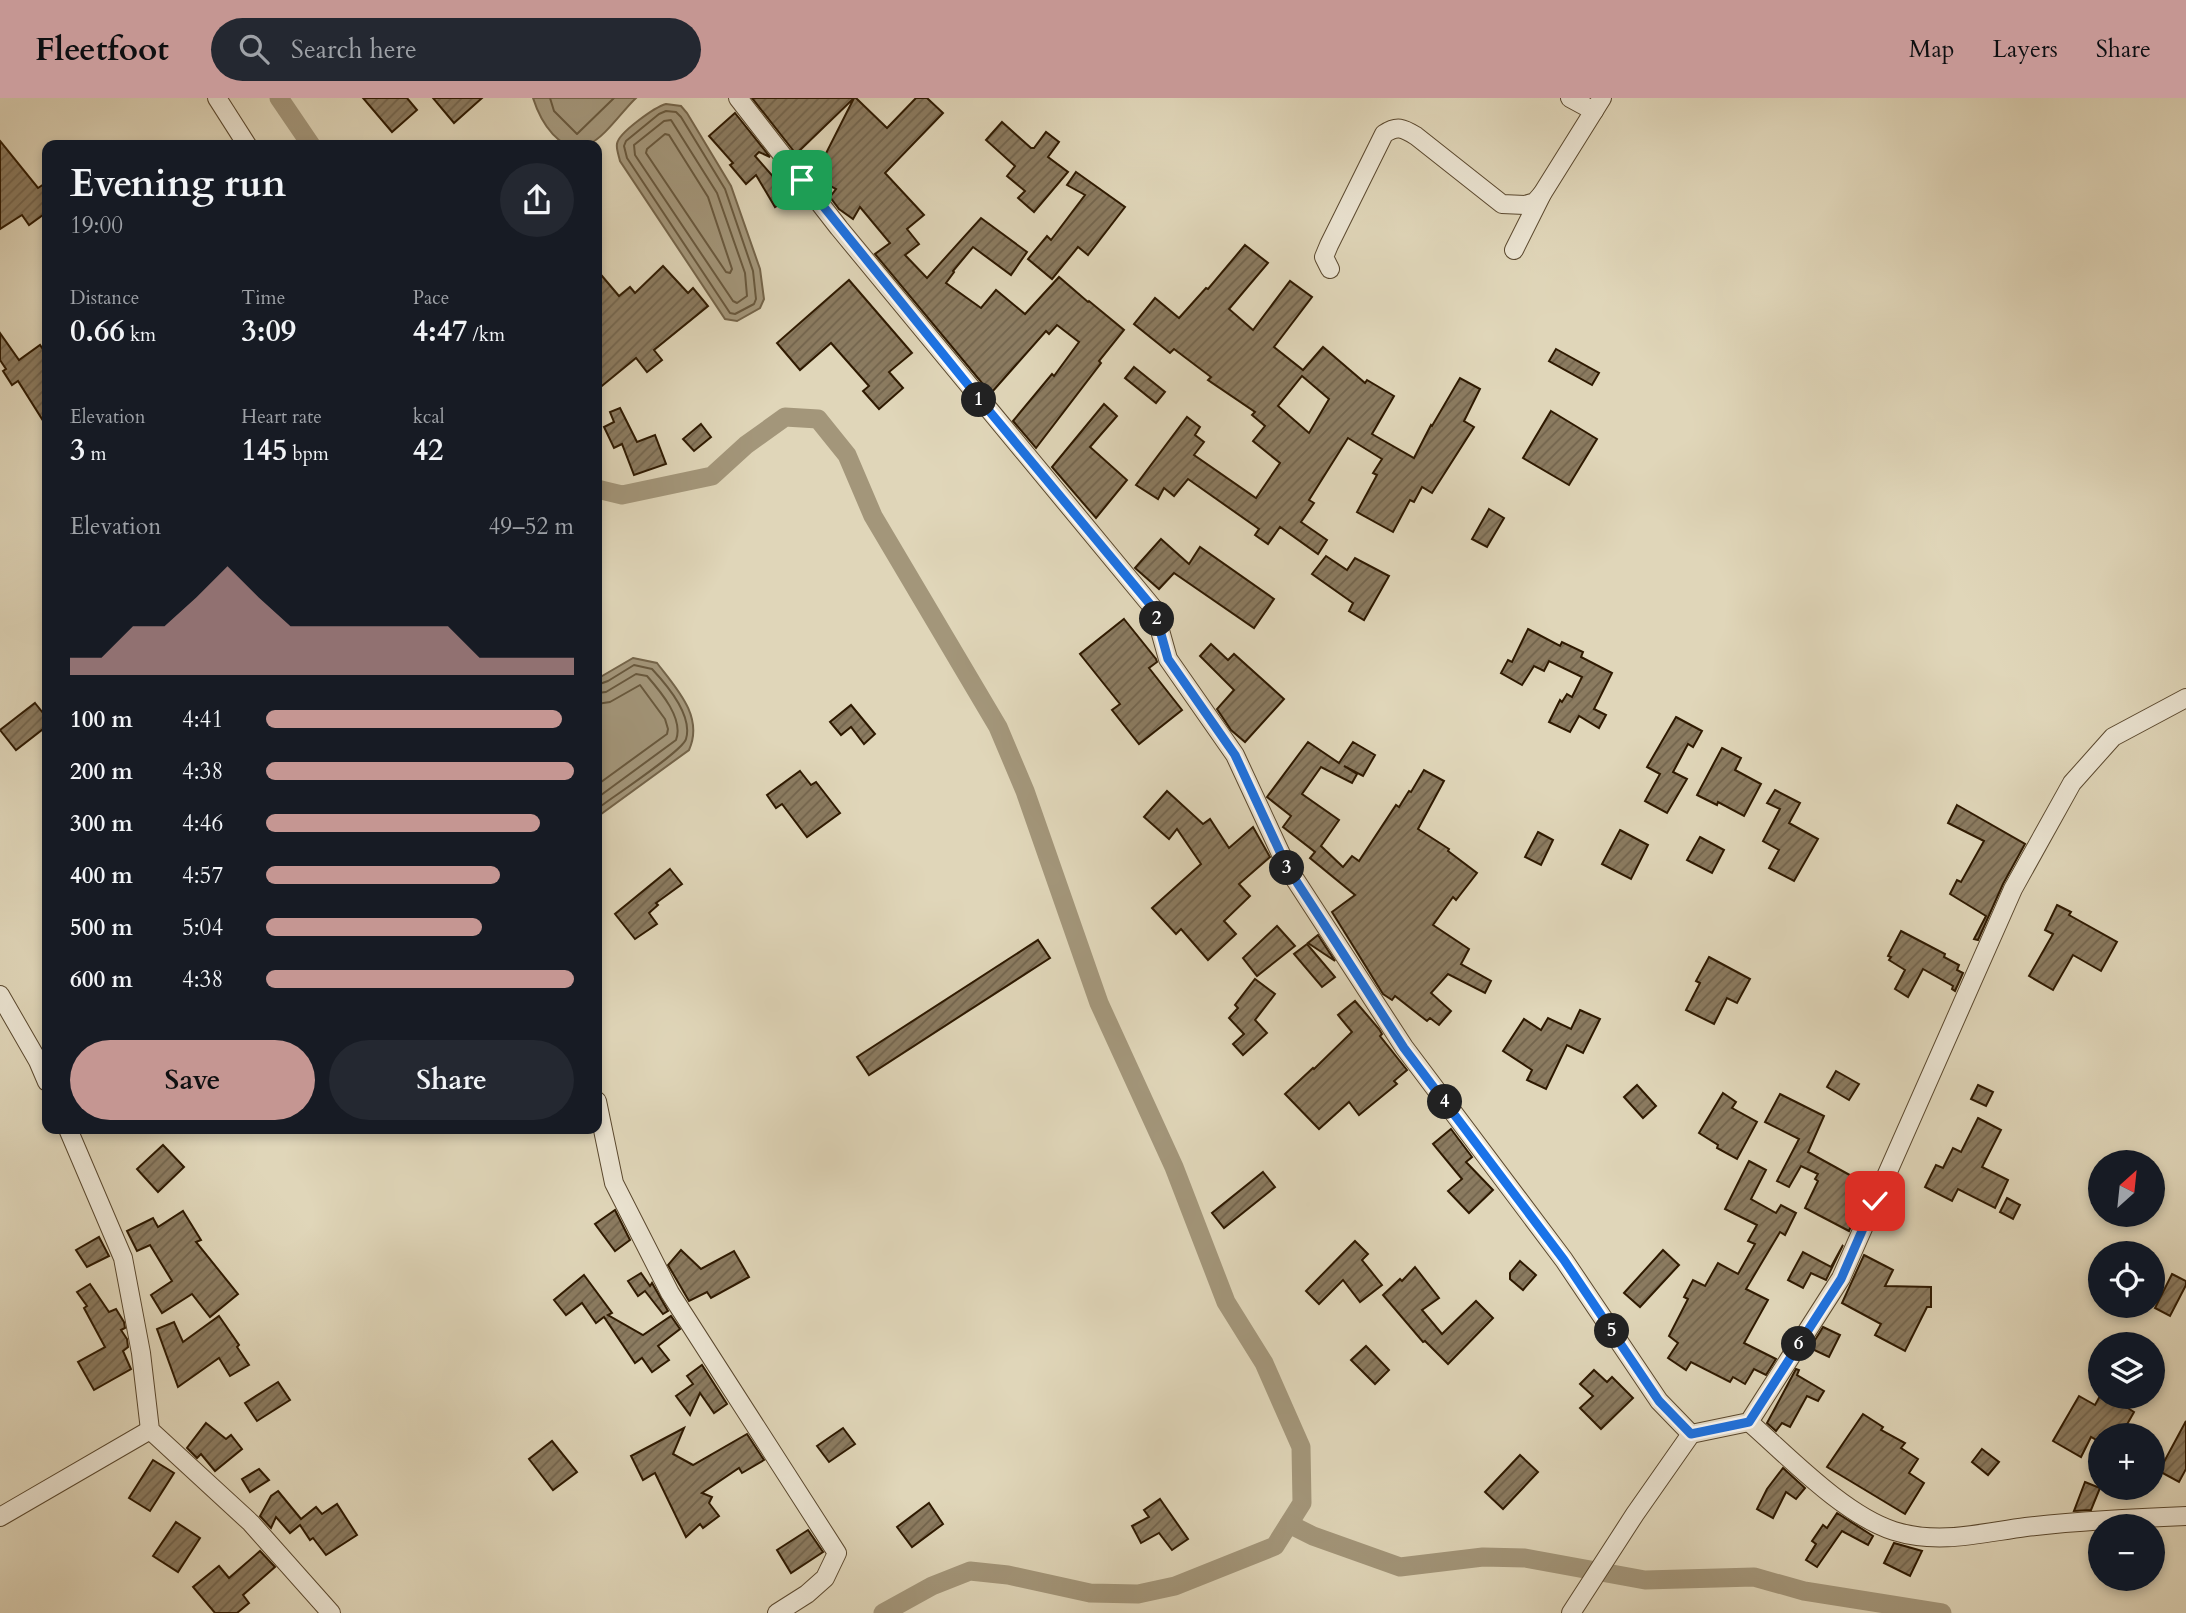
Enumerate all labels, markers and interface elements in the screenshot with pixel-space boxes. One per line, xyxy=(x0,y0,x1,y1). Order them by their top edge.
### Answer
search box xyxy=(211,18,701,81)
text: Fleetfoot xyxy=(35,27,169,72)
icon: search xyxy=(235,30,273,68)
text: Search here xyxy=(291,32,417,67)
text: Map xyxy=(1909,33,1955,66)
text: Layers xyxy=(1993,33,2058,66)
text: Share xyxy=(2096,33,2151,66)
pin xyxy=(772,150,832,210)
text: Evening run xyxy=(70,158,286,210)
icon: arrive xyxy=(783,161,821,199)
button: share xyxy=(500,163,574,237)
text: 19:00 xyxy=(70,210,123,241)
text: Distance xyxy=(70,285,139,311)
text: Time xyxy=(241,285,285,311)
text: Pace xyxy=(413,285,449,311)
text: 0.66 xyxy=(70,311,125,352)
text: 3:09 xyxy=(241,311,296,352)
text: 4:47 xyxy=(413,311,467,352)
text: km xyxy=(125,322,156,348)
text: /km xyxy=(467,322,505,348)
pin: 1 xyxy=(962,382,996,418)
text: 1 xyxy=(974,386,983,412)
text: Elevation xyxy=(70,404,145,430)
text: Heart rate xyxy=(241,404,322,430)
text: kcal xyxy=(413,404,445,430)
text: 3 xyxy=(70,430,85,471)
text: 145 xyxy=(241,430,287,471)
text: 42 xyxy=(413,430,443,471)
text: m xyxy=(85,441,107,467)
text: bpm xyxy=(287,441,329,467)
text: Elevation xyxy=(70,511,161,542)
text: 49–52 m xyxy=(489,511,574,542)
pin: 2 xyxy=(1140,602,1174,636)
text: 2 xyxy=(1152,605,1161,631)
text: 100 m xyxy=(70,704,133,735)
text: 4:41 xyxy=(182,704,223,735)
text: 200 m xyxy=(70,756,133,787)
text: 4:38 xyxy=(182,756,223,787)
text: 300 m xyxy=(70,808,133,839)
text: 4:46 xyxy=(182,808,223,839)
pin: 3 xyxy=(1270,850,1304,886)
text: 3 xyxy=(1282,854,1291,880)
text: 400 m xyxy=(70,860,133,891)
text: 4:57 xyxy=(182,860,223,891)
text: 500 m xyxy=(70,912,133,943)
text: 5:04 xyxy=(182,912,223,943)
text: 600 m xyxy=(70,964,133,995)
text: 4:38 xyxy=(182,964,223,995)
button: Save xyxy=(70,1040,315,1120)
button: Share xyxy=(329,1040,574,1120)
pin: 4 xyxy=(1428,1084,1462,1119)
text: 4 xyxy=(1440,1088,1449,1114)
north arrow xyxy=(2088,1150,2165,1227)
map controls xyxy=(2088,1150,2165,1591)
pin xyxy=(1845,1171,1905,1231)
icon: check xyxy=(1856,1182,1894,1220)
button: locate xyxy=(2088,1241,2165,1318)
pin: 5 xyxy=(1594,1314,1630,1348)
text: 5 xyxy=(1607,1317,1616,1343)
pin: 6 xyxy=(1782,1326,1816,1362)
text: 6 xyxy=(1794,1330,1803,1356)
button: layers xyxy=(2088,1332,2165,1409)
button: + xyxy=(2088,1423,2165,1500)
button: − xyxy=(2088,1514,2165,1591)

